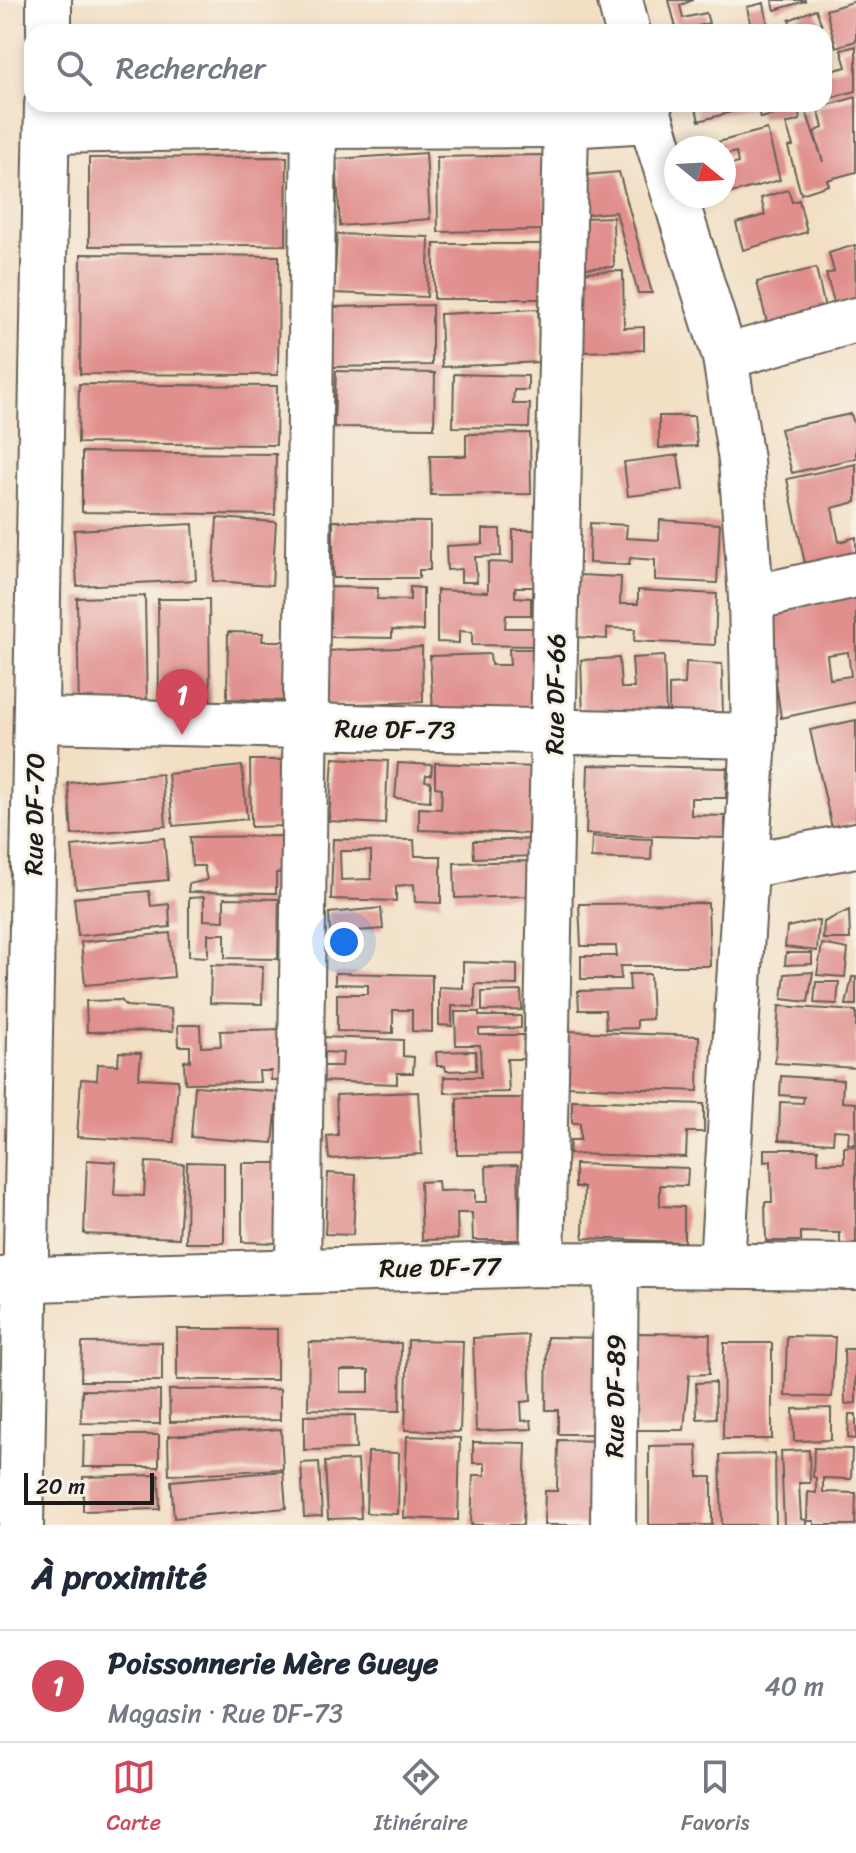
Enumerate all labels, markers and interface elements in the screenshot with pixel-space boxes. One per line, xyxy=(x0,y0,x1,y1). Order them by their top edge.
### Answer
search box xyxy=(24,24,832,112)
text: Rechercher xyxy=(116,41,266,95)
icon: search xyxy=(52,46,96,90)
north arrow xyxy=(664,136,736,208)
street label: Rue DF-66 xyxy=(531,633,579,755)
pin: 1 xyxy=(156,669,208,735)
street label: Rue DF-73 xyxy=(334,705,456,753)
street label: Rue DF-70 xyxy=(10,752,58,876)
your location xyxy=(324,922,364,962)
street label: Rue DF-77 xyxy=(379,1243,503,1291)
street label: Rue DF-89 xyxy=(591,1334,639,1458)
text: 20 m xyxy=(36,1467,85,1506)
scale bar xyxy=(24,1469,154,1505)
text: À proximité xyxy=(32,1547,207,1607)
text: Poissonnerie Mère Gueye xyxy=(108,1636,439,1690)
text: 1 xyxy=(52,1663,64,1709)
text: 40 m xyxy=(765,1663,824,1709)
text: Magasin · Rue DF-73 xyxy=(108,1690,343,1736)
tab: Carte xyxy=(106,1755,161,1842)
tab: Itinéraire xyxy=(374,1755,468,1842)
tab: Favoris xyxy=(681,1755,750,1842)

